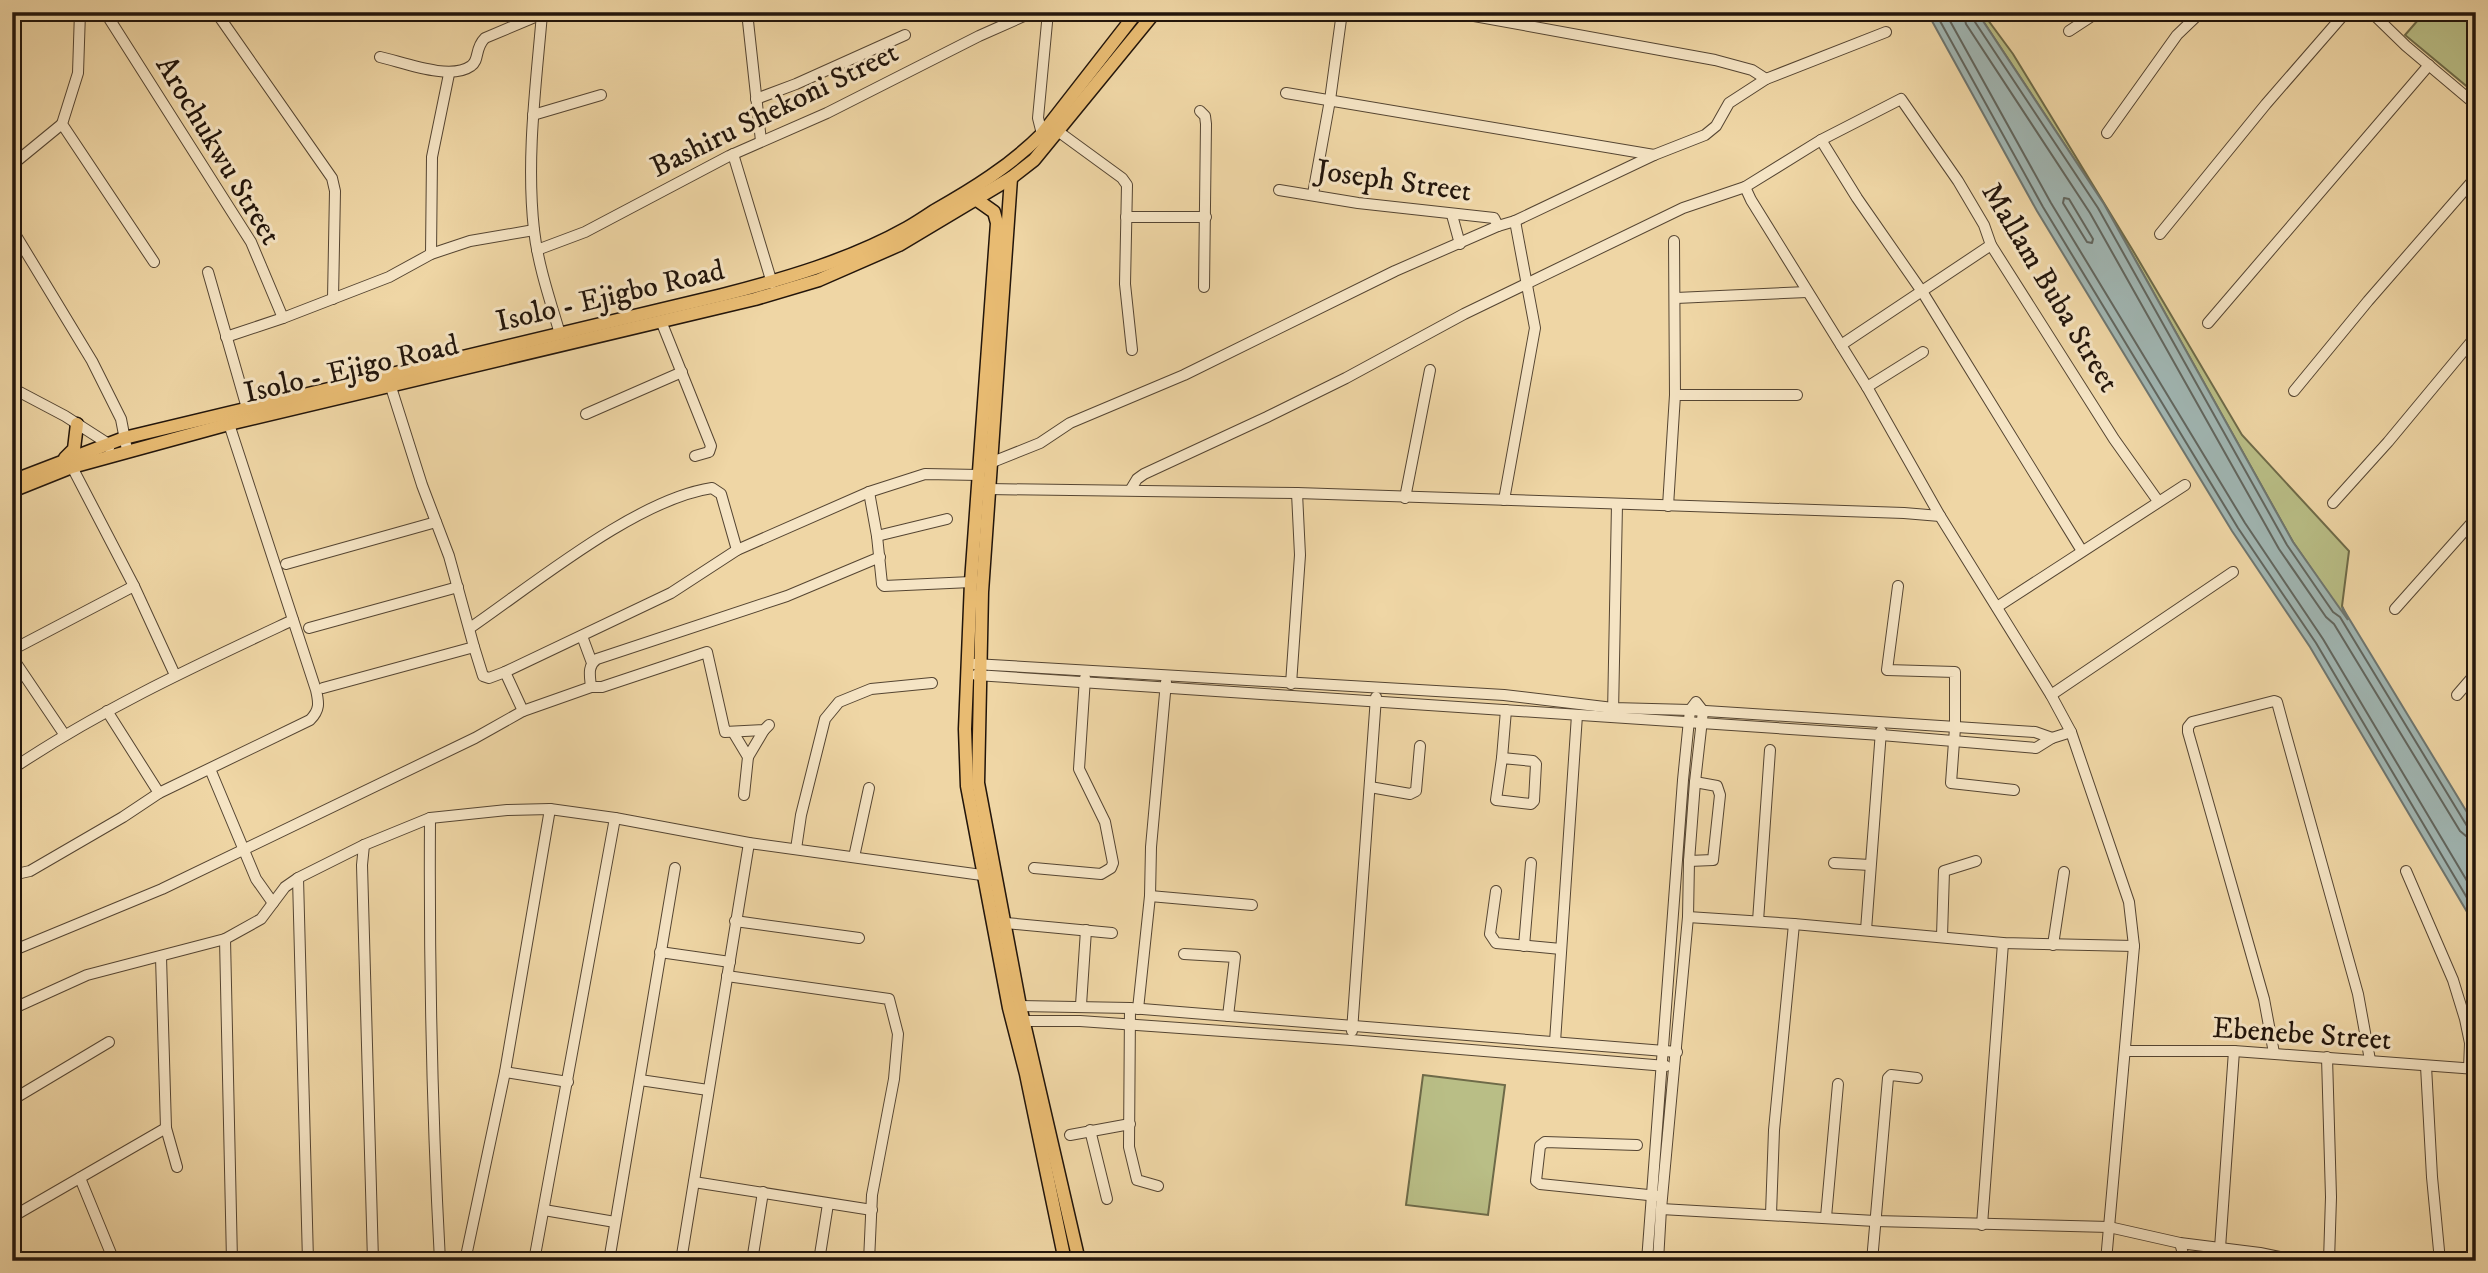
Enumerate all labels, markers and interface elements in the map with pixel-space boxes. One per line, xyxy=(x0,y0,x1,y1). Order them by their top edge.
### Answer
street label: Bashiru Shekoni Street xyxy=(645,34,905,186)
street label: Arochukwu Street xyxy=(147,50,289,252)
street label: Joseph Street xyxy=(1311,152,1474,211)
street label: Mallam Buba Street xyxy=(1973,176,2127,399)
street label: Isolo - Ejigbo Road xyxy=(493,252,728,341)
street label: Isolo - Ejigo Road xyxy=(240,327,462,412)
street label: Ebenebe Street xyxy=(2211,1010,2393,1059)

